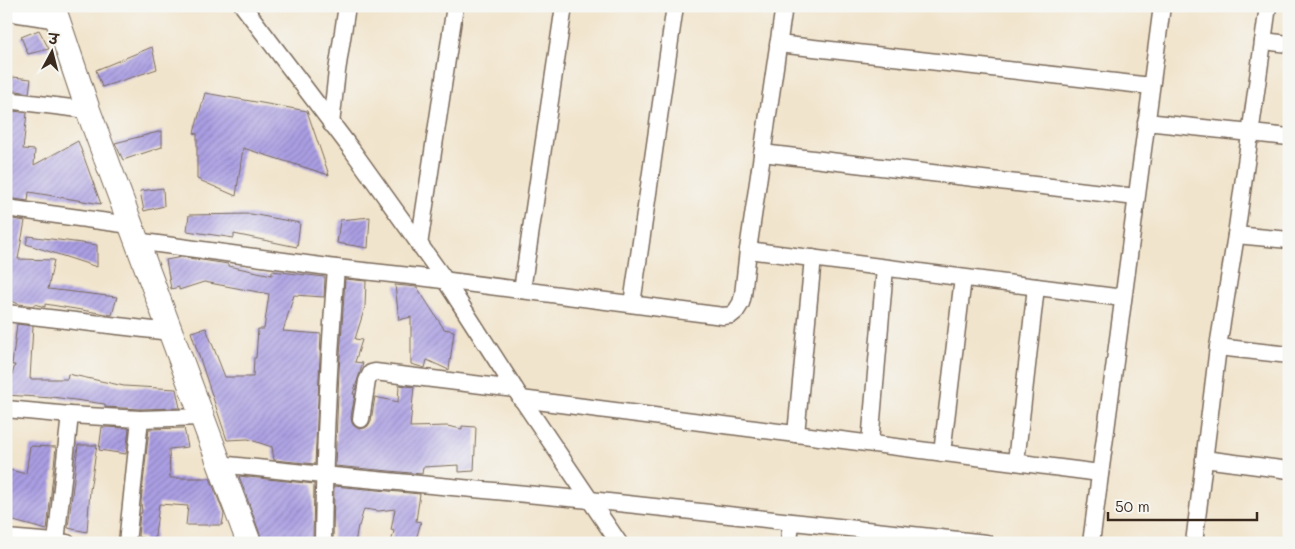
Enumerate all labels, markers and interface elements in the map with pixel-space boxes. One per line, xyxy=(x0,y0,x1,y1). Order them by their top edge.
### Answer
north arrow xyxy=(28,28,78,78)
text: उ xyxy=(46,28,61,49)
scale bar xyxy=(1108,489,1256,521)
text: 50 m xyxy=(1115,496,1150,516)

